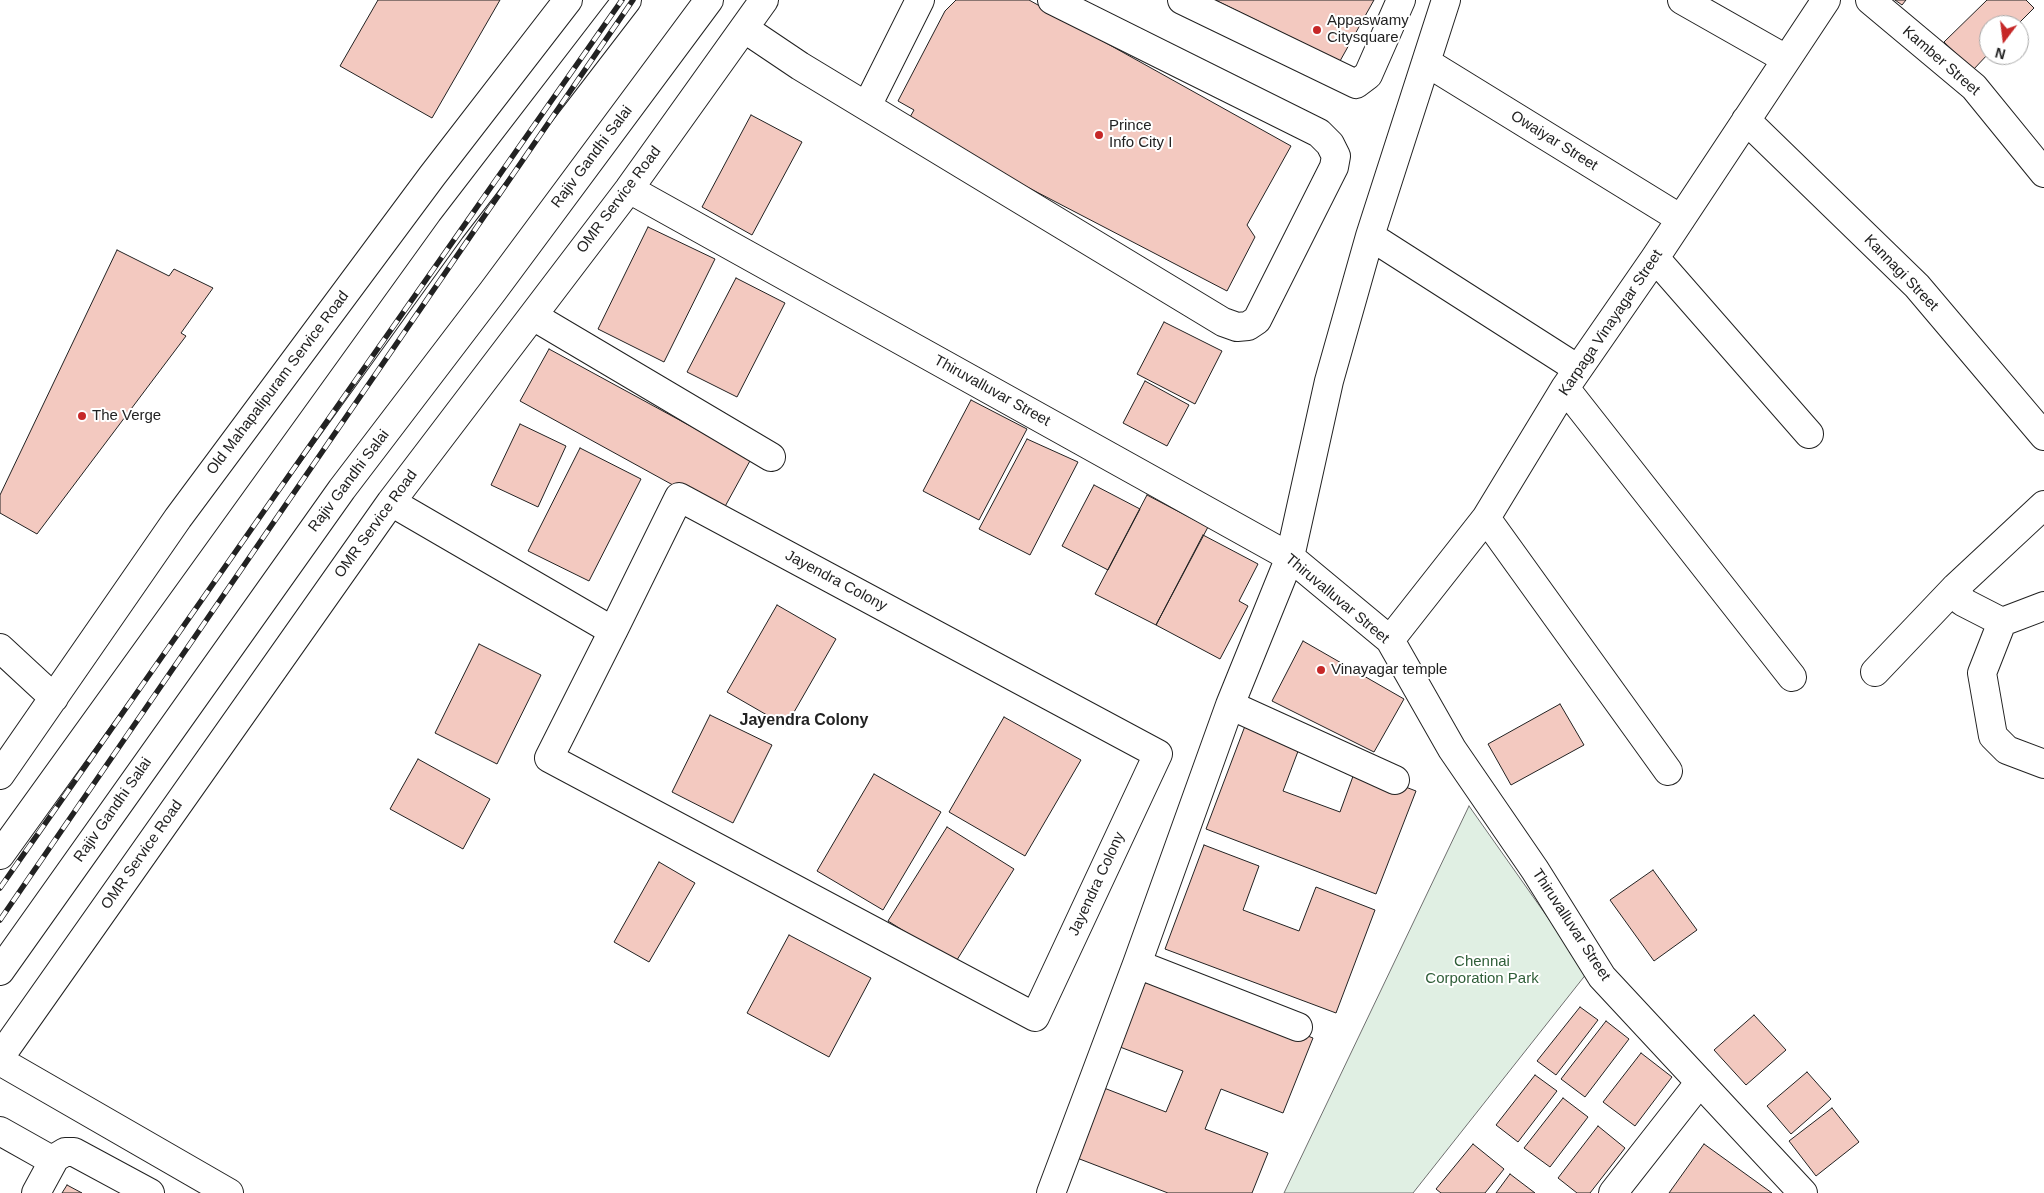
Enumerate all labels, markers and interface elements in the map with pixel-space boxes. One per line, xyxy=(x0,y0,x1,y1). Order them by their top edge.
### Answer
place label: Appaswamy Citysquare xyxy=(1327,12,1409,47)
north arrow xyxy=(1979,15,2029,65)
street label: Kamber Street xyxy=(1899,22,1983,100)
marker: Appaswamy Citysquare xyxy=(1311,24,1323,36)
text: N xyxy=(1993,44,2007,63)
street label: Rajiv Gandhi Salai xyxy=(548,102,636,212)
street label: Owaiyar Street xyxy=(1507,107,1601,175)
place label: Prince Info City I xyxy=(1109,117,1172,152)
marker: Prince Info City I xyxy=(1093,129,1105,141)
street label: OMR Service Road xyxy=(573,143,665,257)
street label: Kannagi Street xyxy=(1860,231,1942,315)
street label: Karpaga Vinayagar Street xyxy=(1555,247,1667,399)
street label: Old Mahapalipuram Service Road xyxy=(203,288,353,478)
street label: Thiruvalluvar Street xyxy=(931,352,1053,430)
place label: The Verge xyxy=(92,407,161,425)
marker: The Verge xyxy=(76,410,88,422)
street label: Rajiv Gandhi Salai xyxy=(305,426,393,536)
street label: OMR Service Road xyxy=(331,466,421,582)
street label: Jayendra Colony xyxy=(782,547,890,615)
street label: Thiruvalluvar Street xyxy=(1281,550,1393,648)
place label: Vinayagar temple xyxy=(1331,661,1447,679)
marker: Vinayagar temple xyxy=(1315,664,1327,676)
district label: Jayendra Colony xyxy=(740,711,868,731)
street label: Rajiv Gandhi Salai xyxy=(70,754,156,866)
street label: OMR Service Road xyxy=(98,797,186,913)
street label: Jayendra Colony xyxy=(1065,829,1129,939)
street label: Thiruvalluvar Street xyxy=(1528,866,1614,984)
park label: Chennai Corporation Park xyxy=(1425,953,1539,988)

